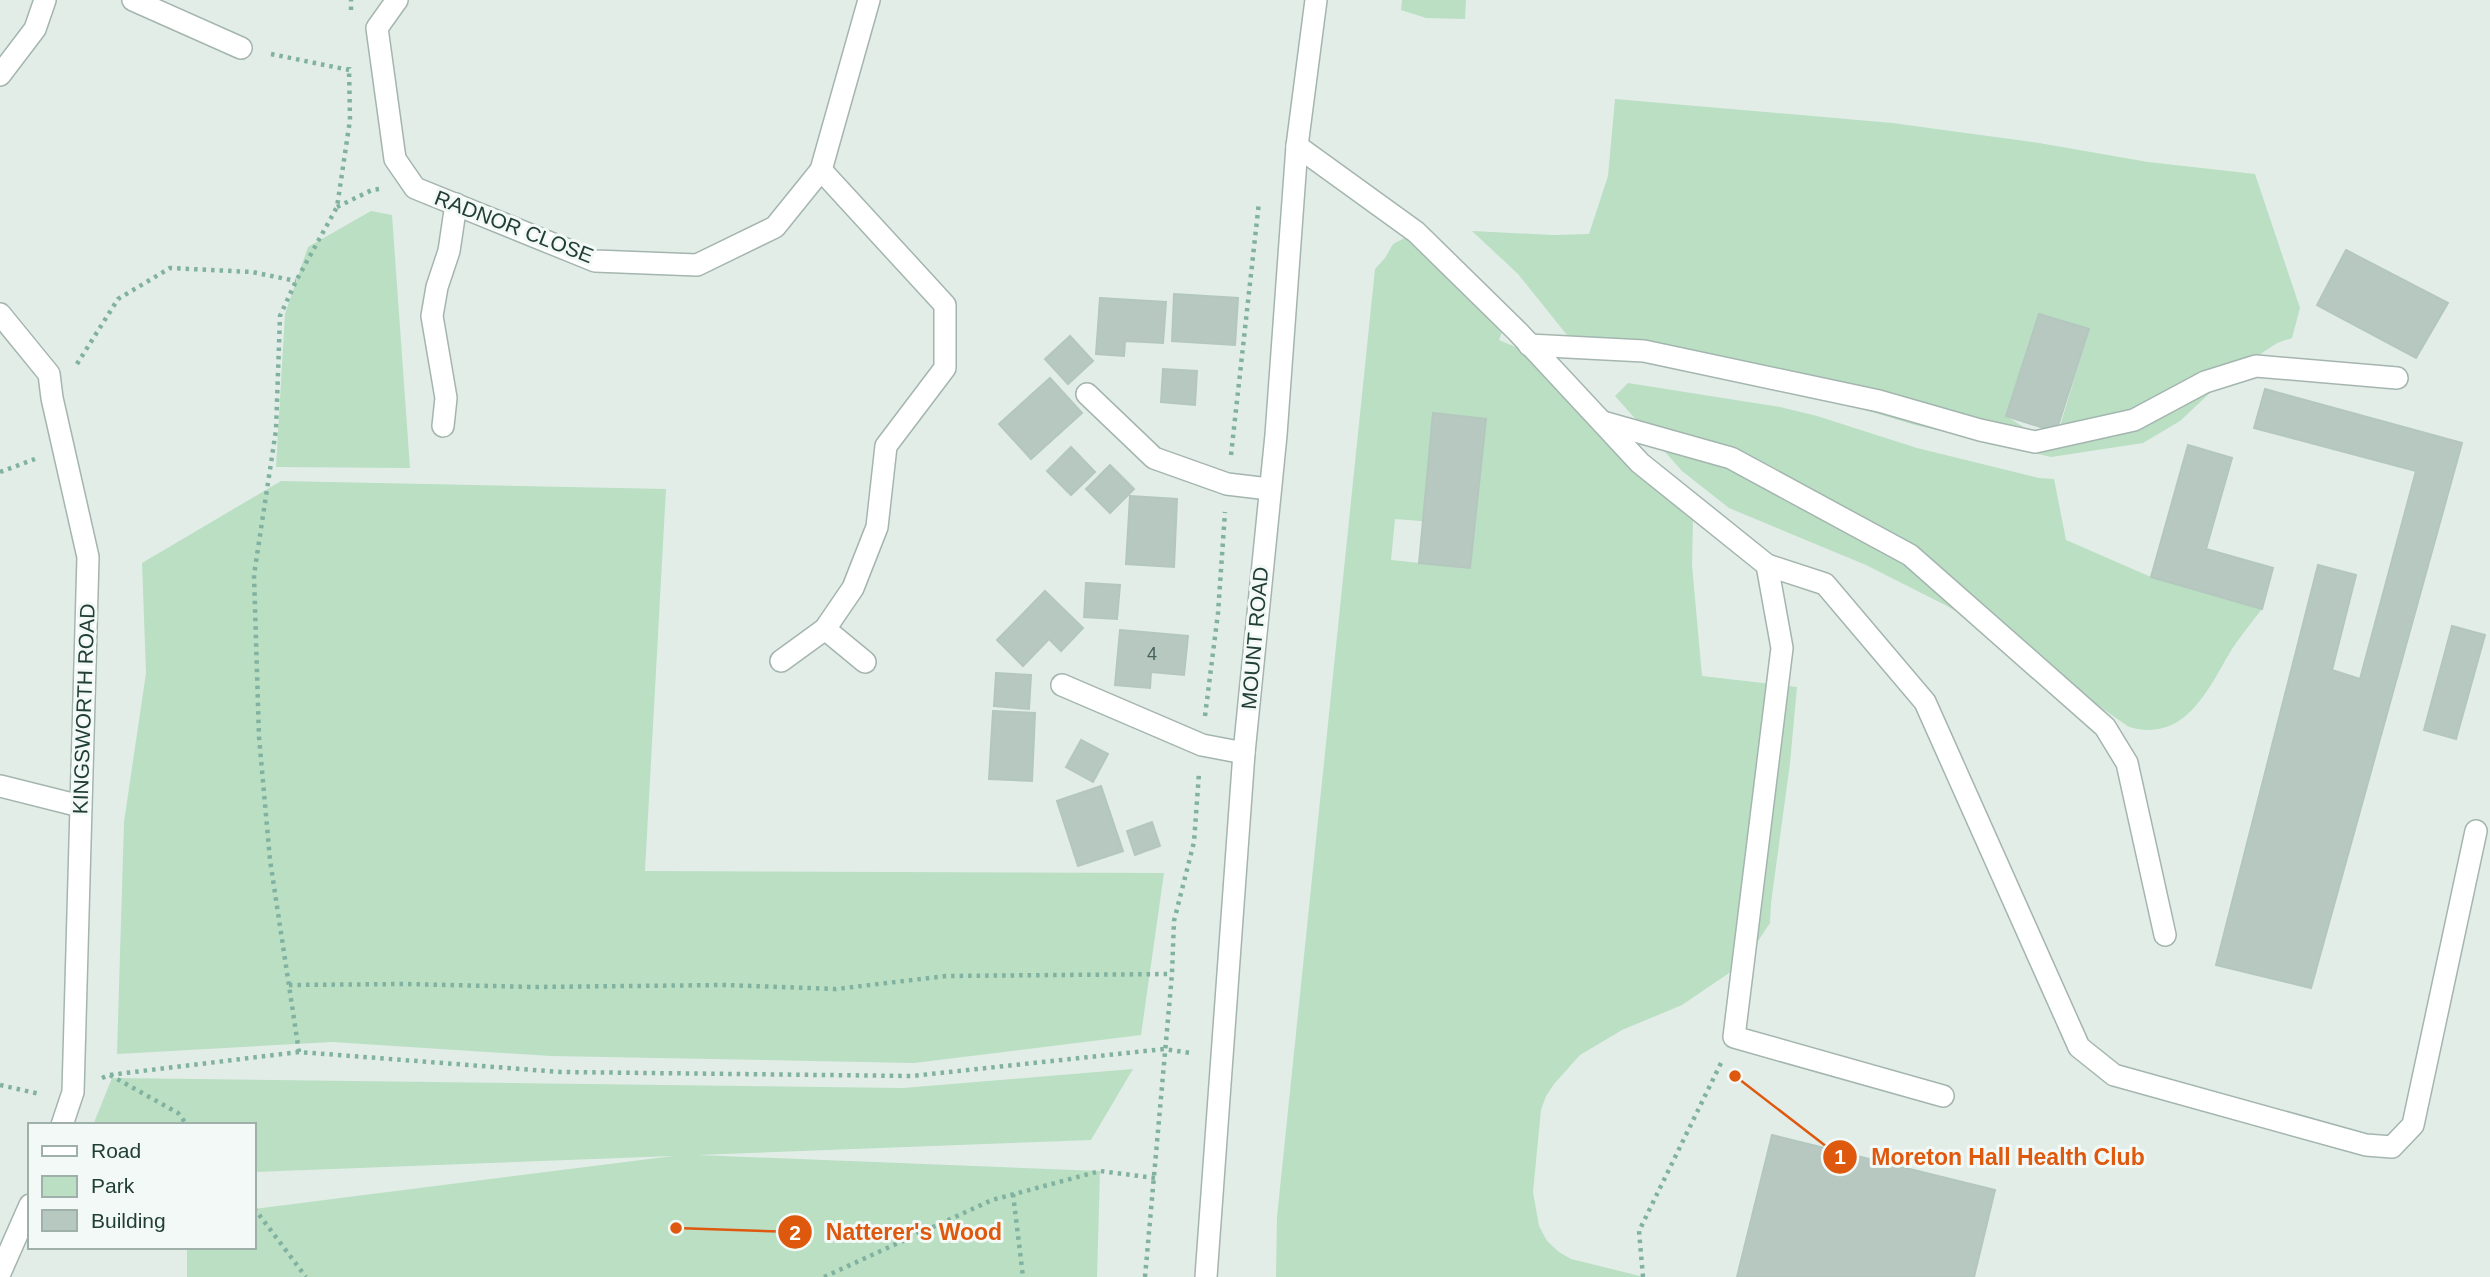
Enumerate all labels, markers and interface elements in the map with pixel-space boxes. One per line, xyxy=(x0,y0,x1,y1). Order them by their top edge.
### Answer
street label: RADNOR CLOSE xyxy=(432,186,597,267)
street label: MOUNT ROAD xyxy=(1237,566,1272,710)
street label: KINGSWORTH ROAD xyxy=(68,603,99,815)
house number: 4 xyxy=(1147,644,1157,664)
legend xyxy=(28,1123,256,1249)
callout: Moreton Hall Health Club xyxy=(1823,1135,2159,1179)
text: Road xyxy=(91,1139,141,1162)
text: Moreton Hall Health Club xyxy=(1871,1144,2145,1170)
text: 1 xyxy=(1834,1145,1846,1168)
text: Park xyxy=(91,1174,135,1197)
text: Building xyxy=(91,1209,166,1232)
callout: Natterer's Wood xyxy=(777,1210,1017,1254)
text: Natterer's Wood xyxy=(826,1219,1002,1245)
text: 2 xyxy=(789,1221,801,1244)

